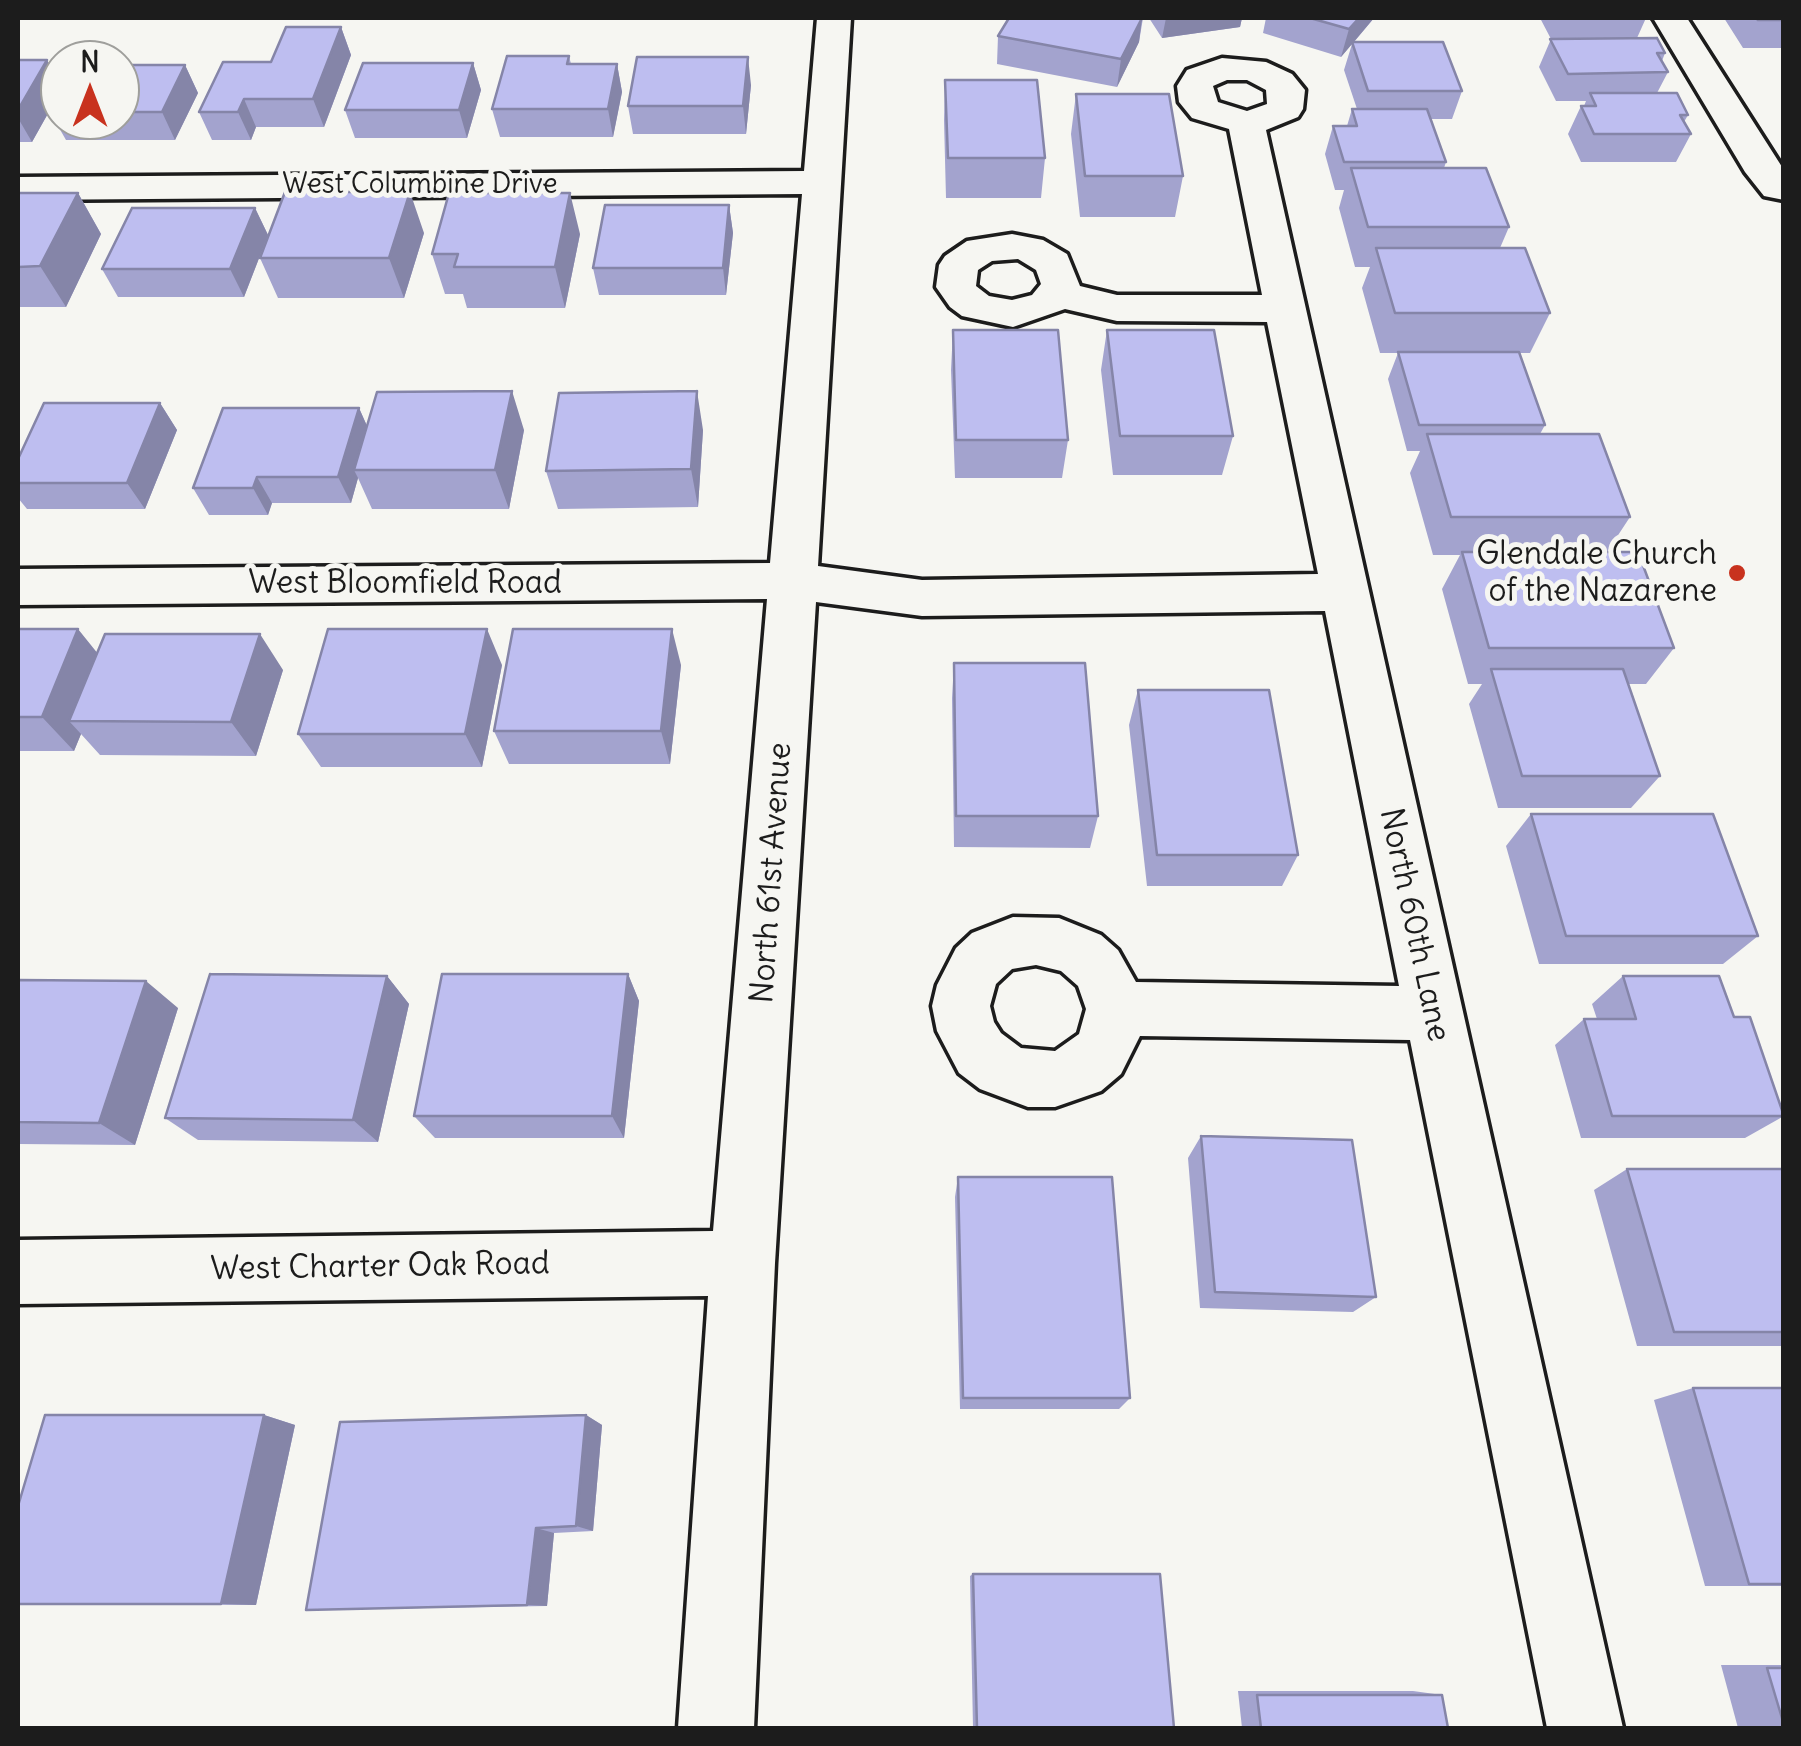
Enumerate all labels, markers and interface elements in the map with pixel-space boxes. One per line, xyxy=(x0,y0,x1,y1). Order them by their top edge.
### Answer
north arrow xyxy=(40,40,140,140)
text: N xyxy=(80,44,100,80)
street label: West Columbine Drive xyxy=(282,168,558,202)
place label: Glendale Church of the Nazarene xyxy=(1476,536,1717,611)
marker: Glendale Church of the Nazarene xyxy=(1726,562,1748,584)
street label: West Bloomfield Road xyxy=(248,565,562,603)
street label: North 61st Avenue xyxy=(744,741,800,1005)
street label: North 60th Lane xyxy=(1371,805,1457,1045)
street label: West Charter Oak Road xyxy=(210,1245,550,1289)

